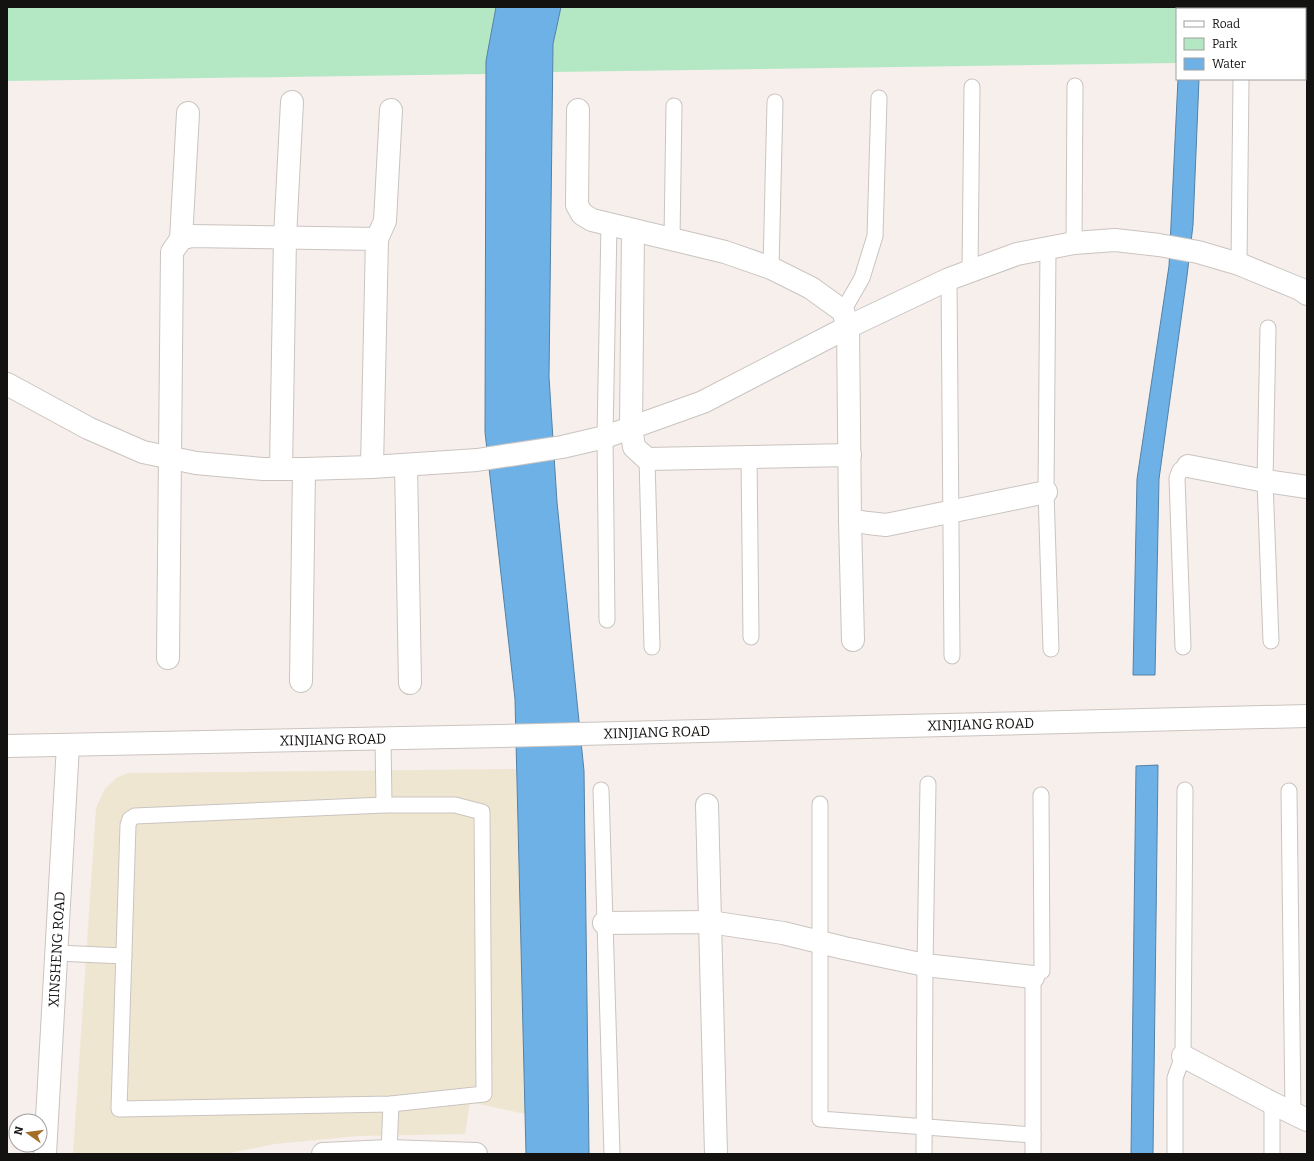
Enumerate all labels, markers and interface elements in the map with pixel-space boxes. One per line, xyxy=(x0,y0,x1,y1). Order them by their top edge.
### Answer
legend xyxy=(1176,8,1306,80)
text: Road xyxy=(1212,17,1240,31)
text: Park xyxy=(1212,37,1238,51)
text: Water xyxy=(1212,57,1247,71)
street label: XINJIANG ROAD xyxy=(927,715,1034,734)
street label: XINJIANG ROAD xyxy=(603,723,710,742)
street label: XINJIANG ROAD xyxy=(279,730,386,749)
street label: XINSHENG ROAD xyxy=(45,891,69,1008)
north arrow xyxy=(8,1113,48,1153)
text: N xyxy=(11,1125,26,1136)

